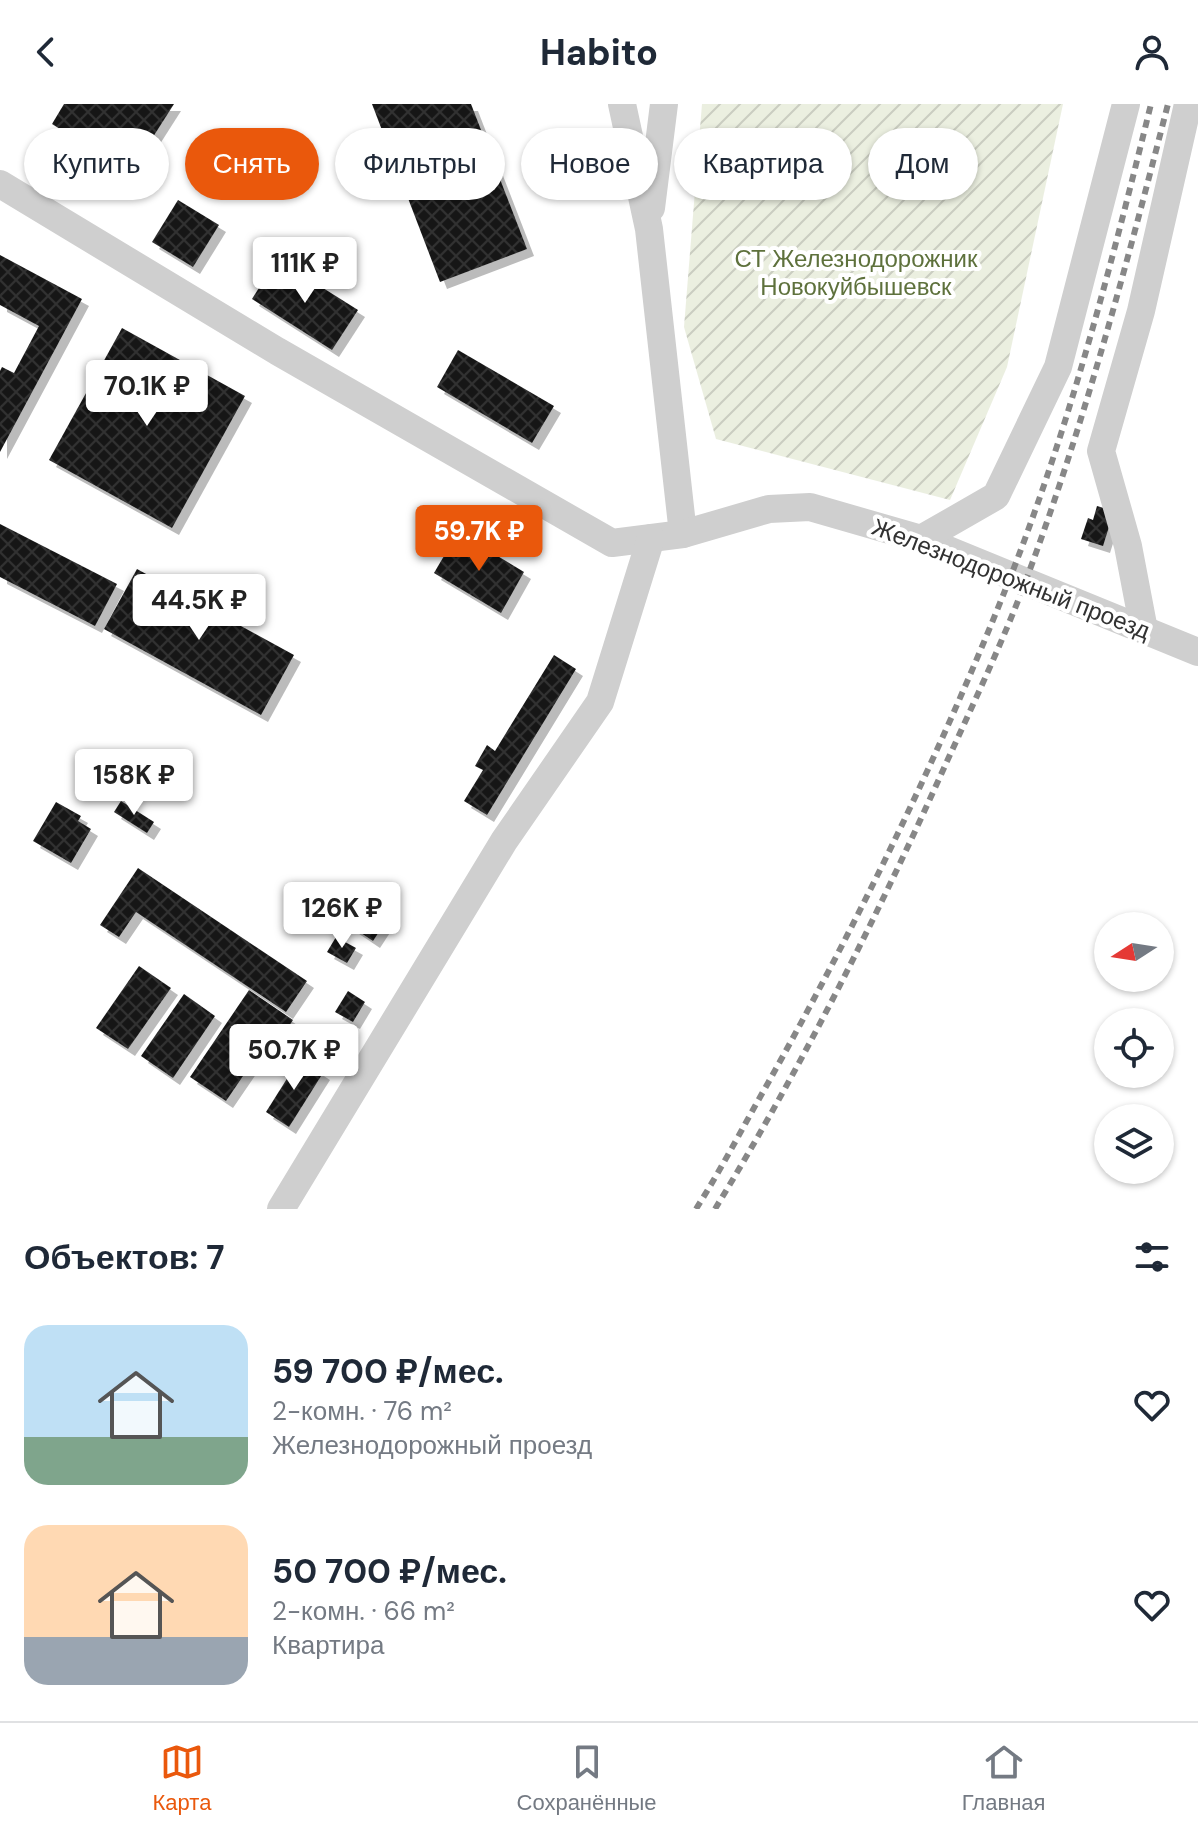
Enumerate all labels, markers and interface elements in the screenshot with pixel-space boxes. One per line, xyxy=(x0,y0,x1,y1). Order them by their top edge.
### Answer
text: Habito xyxy=(540,29,658,76)
icon: back xyxy=(24,30,68,74)
icon: person xyxy=(1130,30,1174,74)
chip: Купить xyxy=(24,128,169,200)
chip: Снять xyxy=(185,128,319,200)
chip: Фильтры xyxy=(335,128,505,200)
chip: Новое xyxy=(521,128,658,200)
chip: Квартира xyxy=(674,128,852,200)
chip: Дом xyxy=(868,128,978,200)
pin: 111K ₽ xyxy=(240,237,370,305)
park label: СТ Железнодорожник Новокуйбышевск xyxy=(735,243,978,302)
text: 111K ₽ xyxy=(271,246,339,280)
pin: 70.1K ₽ xyxy=(73,360,221,428)
text: 70.1K ₽ xyxy=(104,369,190,403)
pin: 59.7K ₽ xyxy=(405,505,553,573)
street label: Железнодорожный проезд xyxy=(868,511,1155,646)
text: 59.7K ₽ xyxy=(433,514,525,548)
pin: 44.5K ₽ xyxy=(125,574,273,642)
text: 44.5K ₽ xyxy=(151,583,247,617)
pin: 158K ₽ xyxy=(69,749,199,817)
text: 158K ₽ xyxy=(93,758,175,792)
pin: 126K ₽ xyxy=(277,882,407,950)
text: 126K ₽ xyxy=(301,891,383,925)
north arrow xyxy=(1094,912,1174,992)
map controls xyxy=(1094,912,1174,1184)
button: locate xyxy=(1094,1008,1174,1088)
pin: 50.7K ₽ xyxy=(220,1024,368,1092)
text: 50.7K ₽ xyxy=(247,1033,341,1067)
button: layers xyxy=(1094,1104,1174,1184)
text: Объектов: 7 xyxy=(24,1235,224,1280)
icon: filters xyxy=(1130,1235,1174,1279)
text: 59 700 ₽/мес. xyxy=(272,1349,504,1394)
icon: home xyxy=(88,1357,184,1453)
icon: heart xyxy=(1130,1383,1174,1427)
text: 2-комн. · 76 m² xyxy=(272,1394,452,1428)
text: Железнодорожный проезд xyxy=(272,1428,592,1462)
text: 50 700 ₽/мес. xyxy=(272,1549,507,1594)
icon: home xyxy=(88,1557,184,1653)
icon: heart xyxy=(1130,1583,1174,1627)
text: 2-комн. · 66 m² xyxy=(272,1594,455,1628)
text: Квартира xyxy=(272,1628,384,1662)
tab: Карта xyxy=(153,1740,211,1817)
tab: Сохранённые xyxy=(517,1740,657,1817)
tab: Главная xyxy=(962,1740,1045,1817)

